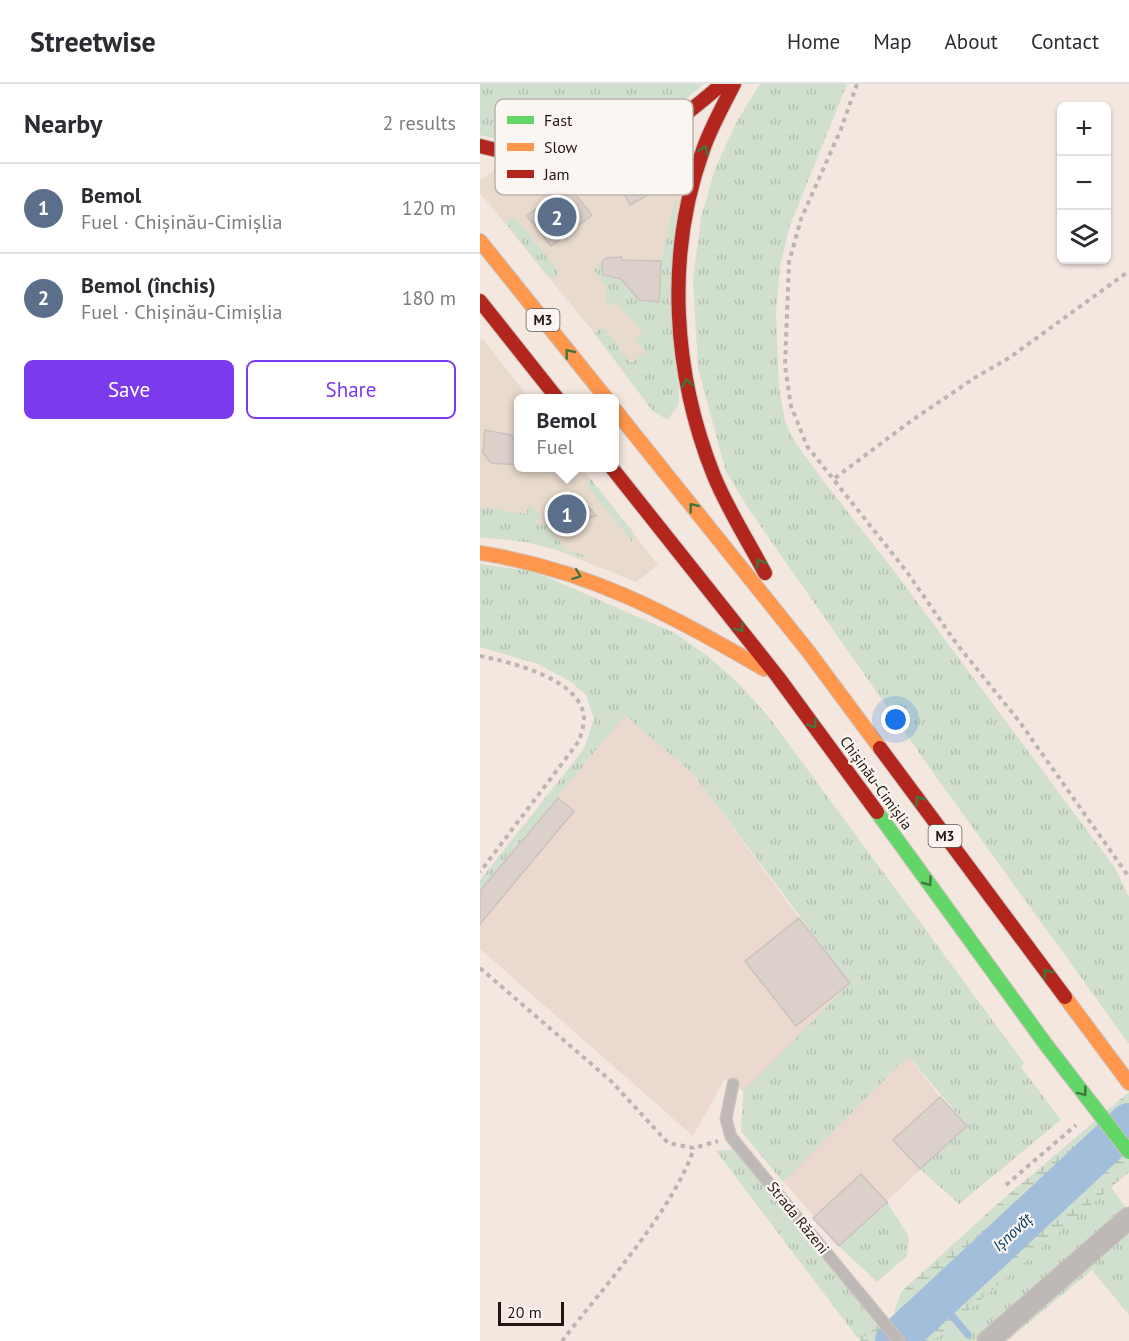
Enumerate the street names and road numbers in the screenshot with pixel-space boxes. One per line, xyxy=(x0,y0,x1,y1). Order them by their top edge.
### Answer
road number: M3 xyxy=(526,309,560,331)
street label: Chișinău-Cimișlia xyxy=(836,732,917,833)
road number: M3 xyxy=(928,825,962,847)
street label: Strada Răzeni xyxy=(763,1178,833,1258)

